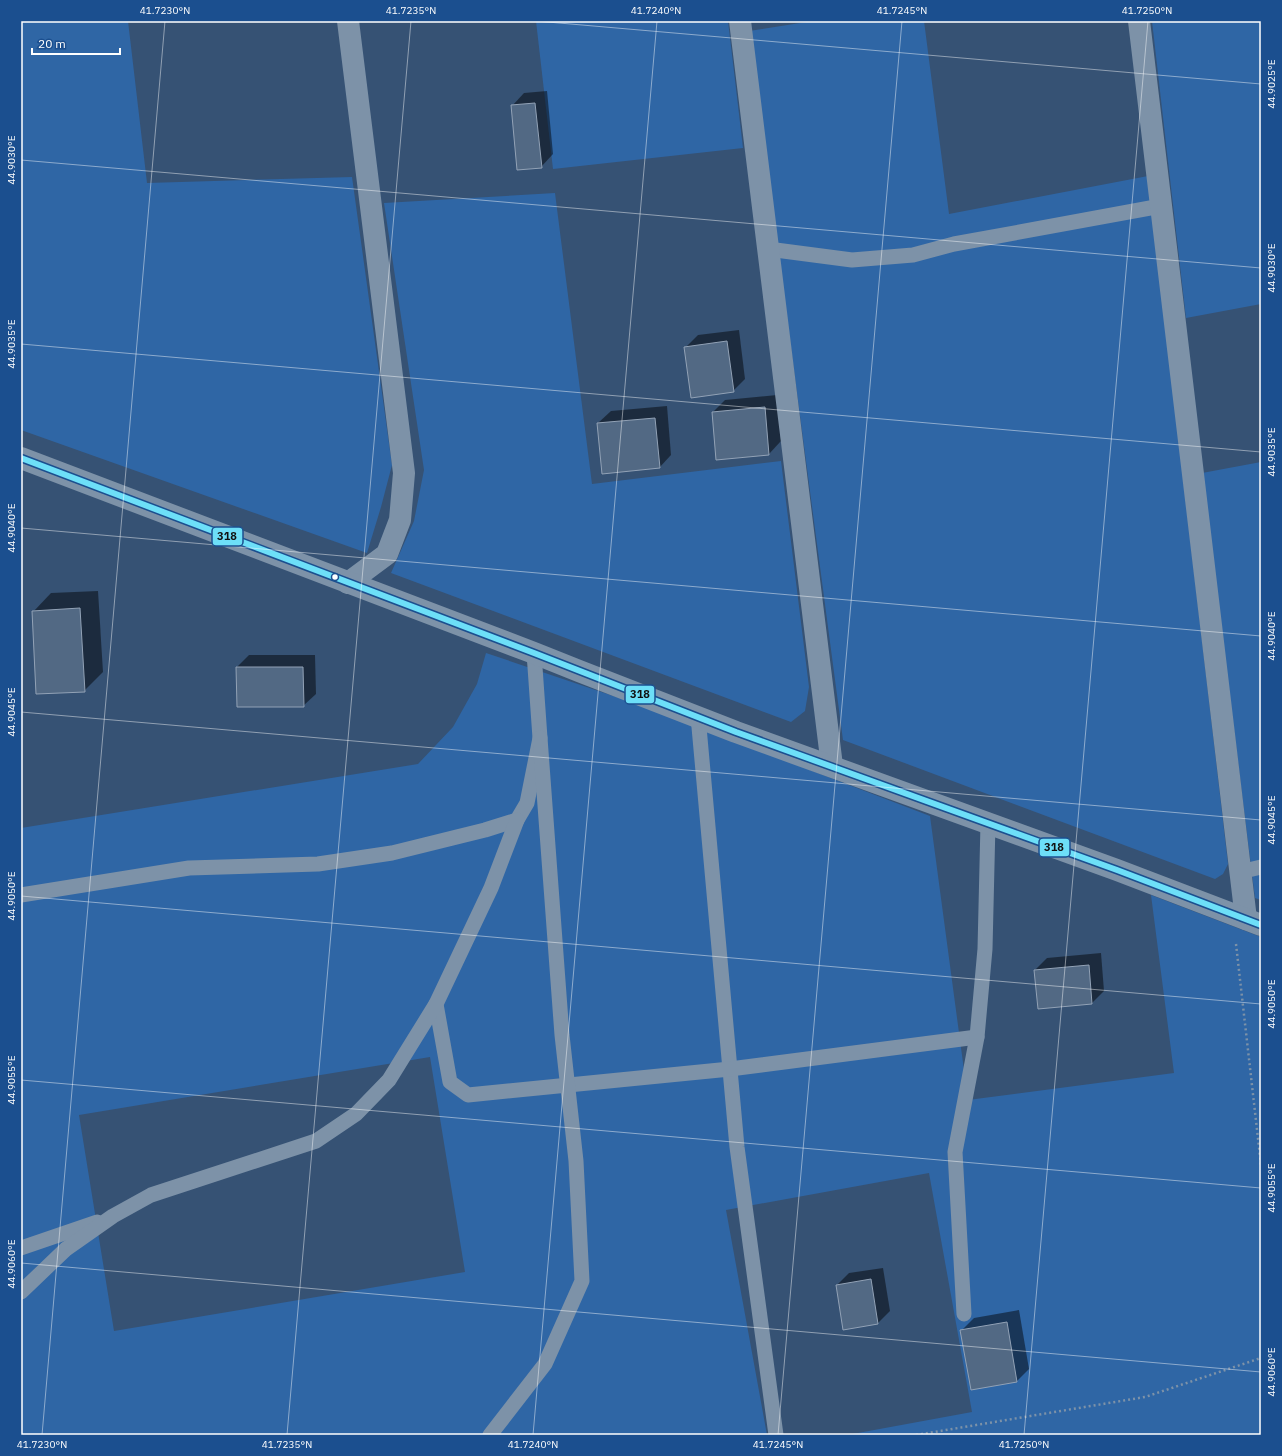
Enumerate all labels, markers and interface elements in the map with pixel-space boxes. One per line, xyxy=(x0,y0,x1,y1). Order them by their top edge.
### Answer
text: 41.7230°N xyxy=(140,4,190,17)
text: 41.7235°N xyxy=(386,4,436,17)
text: 41.7240°N xyxy=(631,4,681,17)
text: 41.7245°N xyxy=(877,4,927,17)
text: 41.7250°N xyxy=(1122,4,1172,17)
scale bar xyxy=(32,30,120,56)
text: 20 m xyxy=(38,36,66,51)
text: 44.9025°E xyxy=(1265,59,1278,109)
text: 44.9030°E xyxy=(5,135,18,185)
text: 44.9030°E xyxy=(1265,243,1278,293)
text: 44.9035°E xyxy=(5,319,18,369)
text: 44.9035°E xyxy=(1265,427,1278,477)
text: 44.9040°E xyxy=(5,503,18,553)
line badge: 318 xyxy=(212,527,243,546)
text: 318 xyxy=(217,529,237,543)
unlabelled marker xyxy=(330,572,340,582)
text: 44.9040°E xyxy=(1265,611,1278,661)
line badge: 318 xyxy=(625,685,655,704)
text: 44.9045°E xyxy=(5,687,18,737)
text: 318 xyxy=(630,687,650,701)
text: 44.9045°E xyxy=(1265,795,1278,845)
line badge: 318 xyxy=(1039,838,1070,857)
text: 318 xyxy=(1044,840,1064,854)
text: 44.9050°E xyxy=(5,871,18,921)
text: 44.9050°E xyxy=(1265,979,1278,1029)
text: 44.9055°E xyxy=(5,1055,18,1105)
text: 44.9055°E xyxy=(1265,1163,1278,1213)
text: 44.9060°E xyxy=(5,1239,18,1289)
text: 44.9060°E xyxy=(1265,1347,1278,1397)
text: 41.7230°N xyxy=(17,1438,67,1451)
text: 41.7235°N xyxy=(262,1438,312,1451)
text: 41.7240°N xyxy=(508,1438,558,1451)
text: 41.7245°N xyxy=(753,1438,803,1451)
text: 41.7250°N xyxy=(999,1438,1049,1451)

